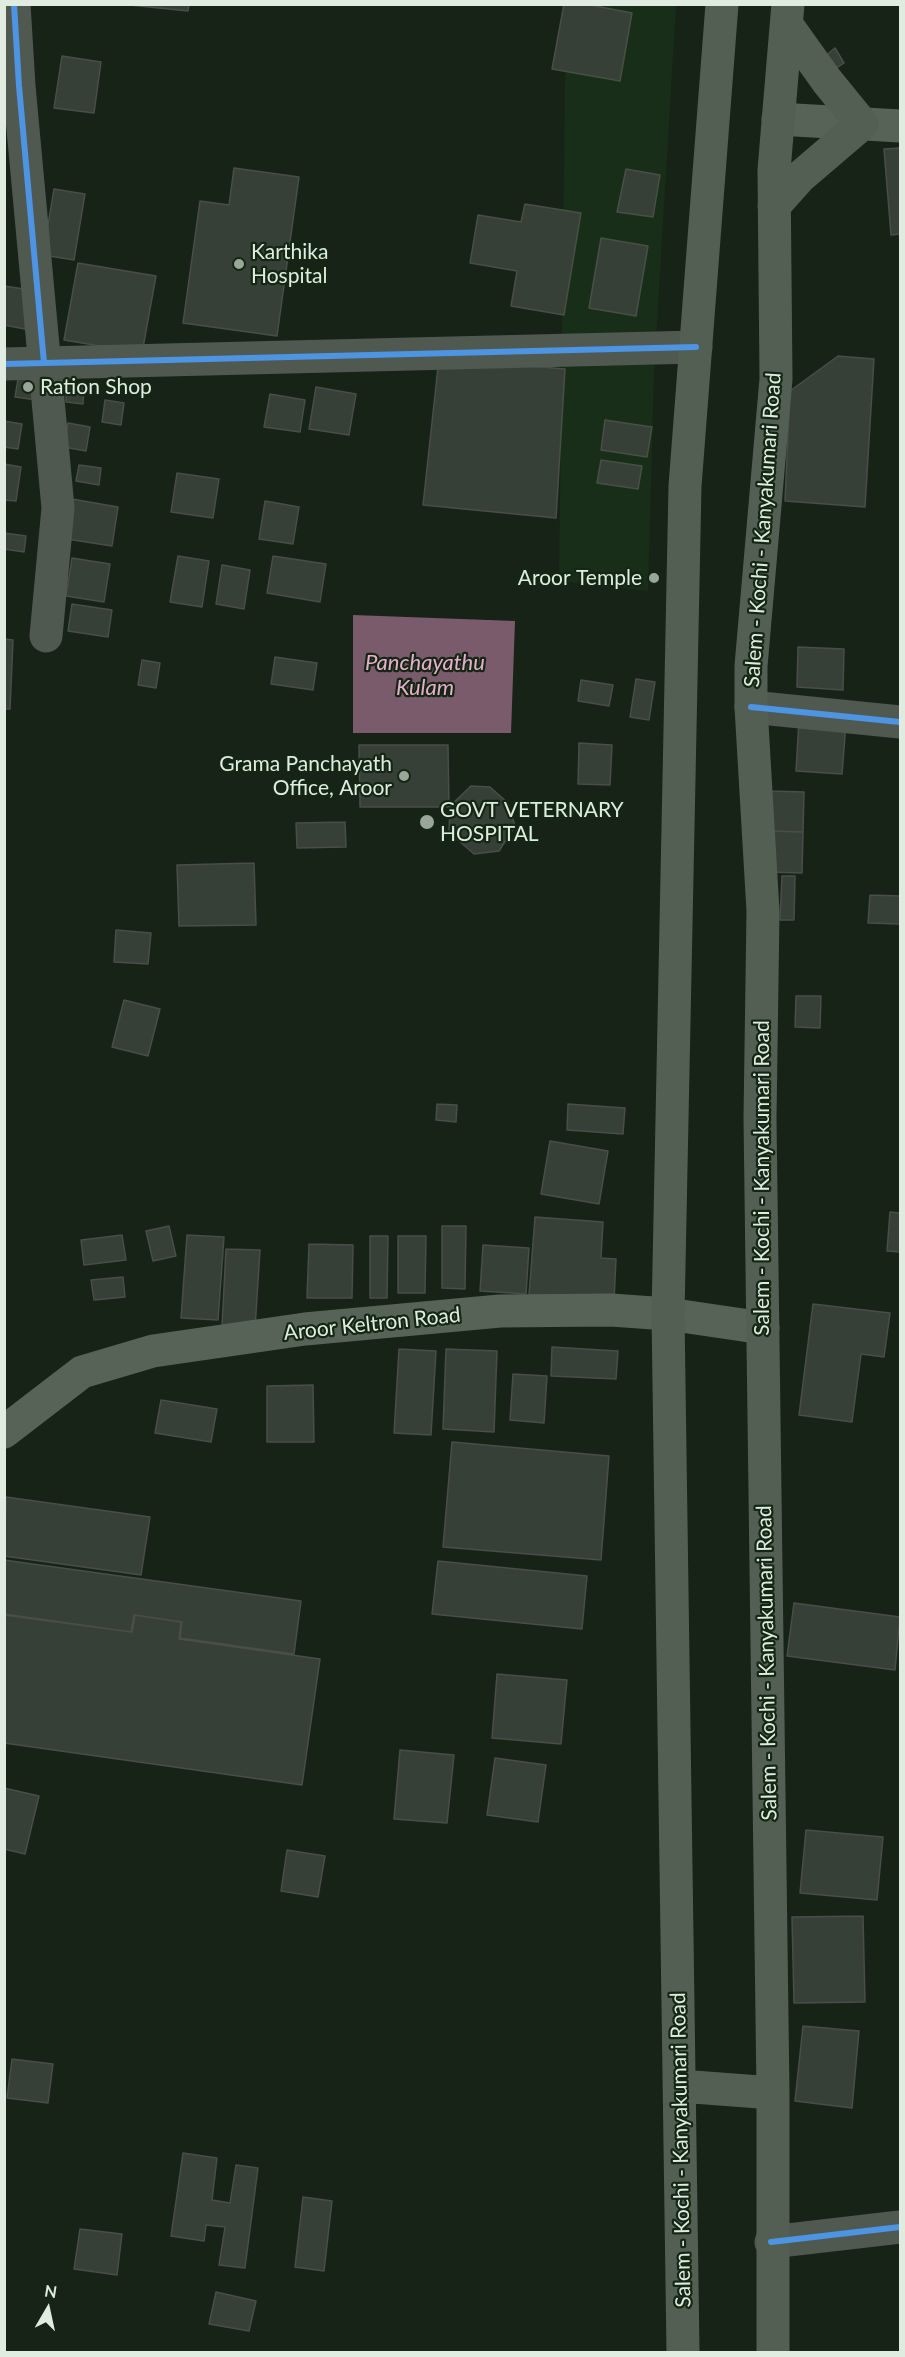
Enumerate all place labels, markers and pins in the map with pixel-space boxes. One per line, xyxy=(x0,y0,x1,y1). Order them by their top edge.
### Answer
place label: Karthika Hospital xyxy=(251,239,328,289)
marker: Karthika Hospital xyxy=(232,257,246,271)
place label: Ration Shop xyxy=(40,374,152,400)
marker: Ration Shop xyxy=(21,380,35,394)
place label: Aroor Temple xyxy=(518,565,642,591)
marker: Aroor Temple xyxy=(647,571,661,585)
place label: Grama Panchayath Office, Aroor xyxy=(219,751,392,801)
marker: Grama Panchayath Office, Aroor xyxy=(397,769,411,783)
place label: GOVT VETERNARY HOSPITAL xyxy=(440,797,624,847)
marker: GOVT VETERNARY HOSPITAL xyxy=(418,813,436,831)

